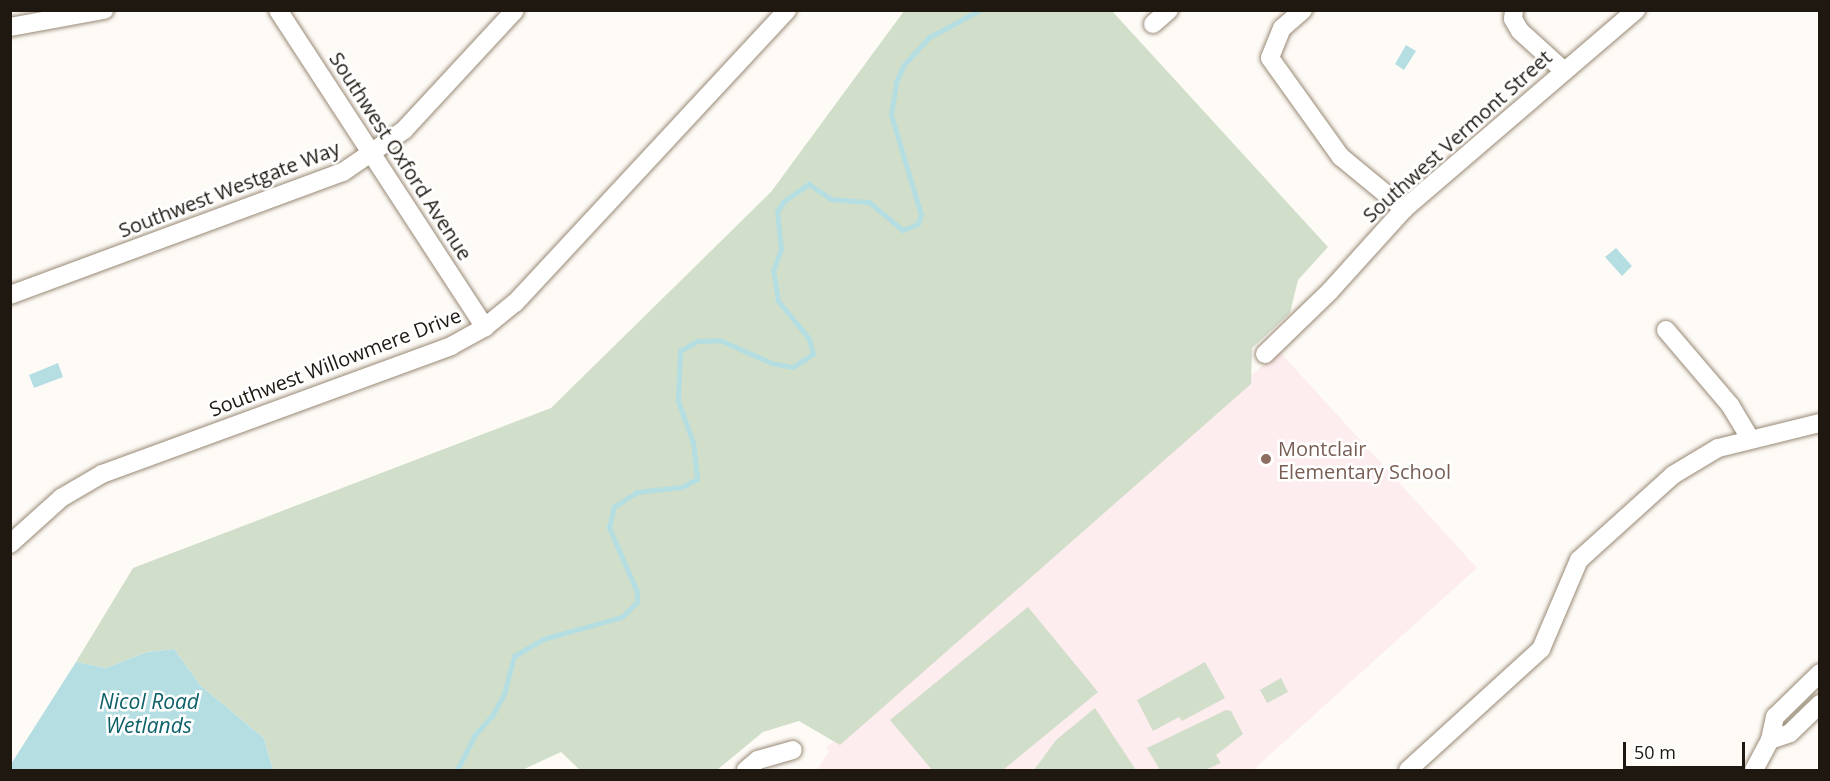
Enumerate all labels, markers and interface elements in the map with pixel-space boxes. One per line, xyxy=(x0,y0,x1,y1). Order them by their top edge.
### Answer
street label: Southwest Vermont Street xyxy=(1358,45,1556,227)
street label: Southwest Oxford Avenue xyxy=(325,47,477,265)
street label: Southwest Westgate Way xyxy=(115,136,343,242)
street label: Southwest Willowmere Drive xyxy=(206,303,464,421)
place label: Montclair Elementary School xyxy=(1278,436,1451,483)
marker: Montclair Elementary School xyxy=(1259,452,1273,466)
water label: Nicol Road Wetlands xyxy=(99,688,199,738)
scale bar xyxy=(1626,730,1748,768)
text: 50 m xyxy=(1634,740,1676,764)

